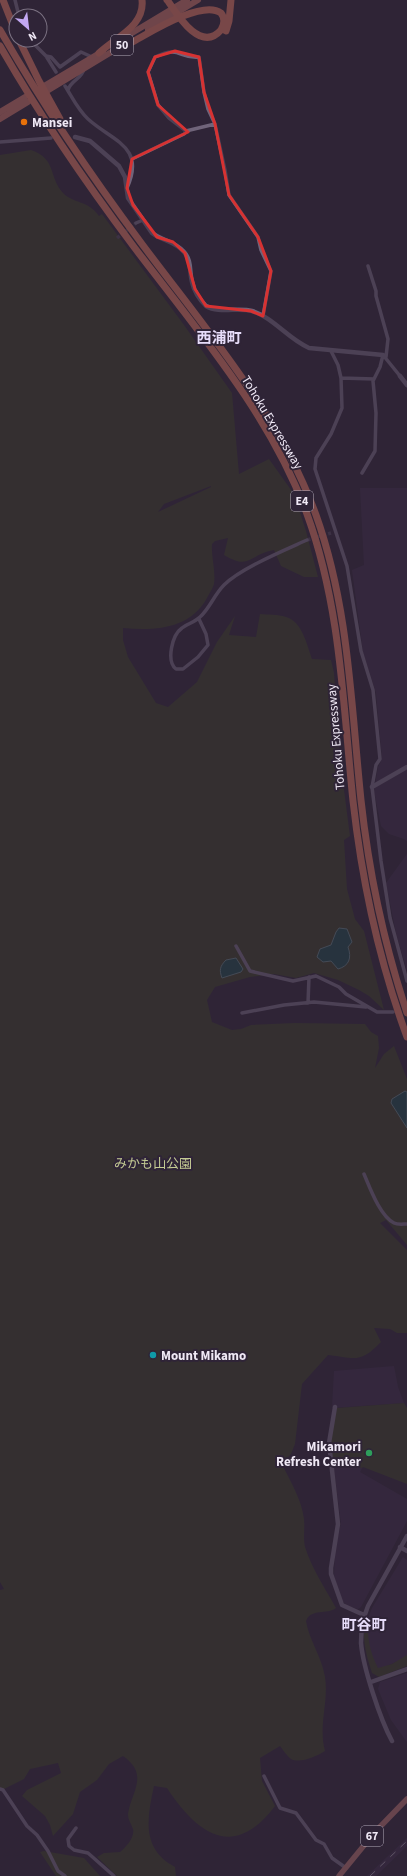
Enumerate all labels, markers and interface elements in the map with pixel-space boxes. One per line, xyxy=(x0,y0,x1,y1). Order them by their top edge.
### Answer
north arrow xyxy=(8,8,48,48)
text: N xyxy=(26,28,39,45)
road number: 50 xyxy=(111,35,133,55)
place label: Mansei xyxy=(32,114,72,132)
marker: Mansei xyxy=(19,117,29,127)
district label: 西浦町 xyxy=(196,328,242,349)
street label: Tohoku Expressway xyxy=(237,372,307,473)
road number: E4 xyxy=(291,491,313,511)
street label: Tohoku Expressway xyxy=(322,683,350,791)
park label: みかも山公園 xyxy=(114,1155,192,1173)
place label: Mount Mikamo xyxy=(161,1347,246,1365)
marker: Mount Mikamo xyxy=(148,1350,158,1360)
place label: Mikamori Refresh Center xyxy=(276,1438,362,1471)
marker: Mikamori Refresh Center xyxy=(364,1448,374,1458)
district label: 町谷町 xyxy=(341,1615,387,1636)
road number: 67 xyxy=(361,1826,383,1846)

